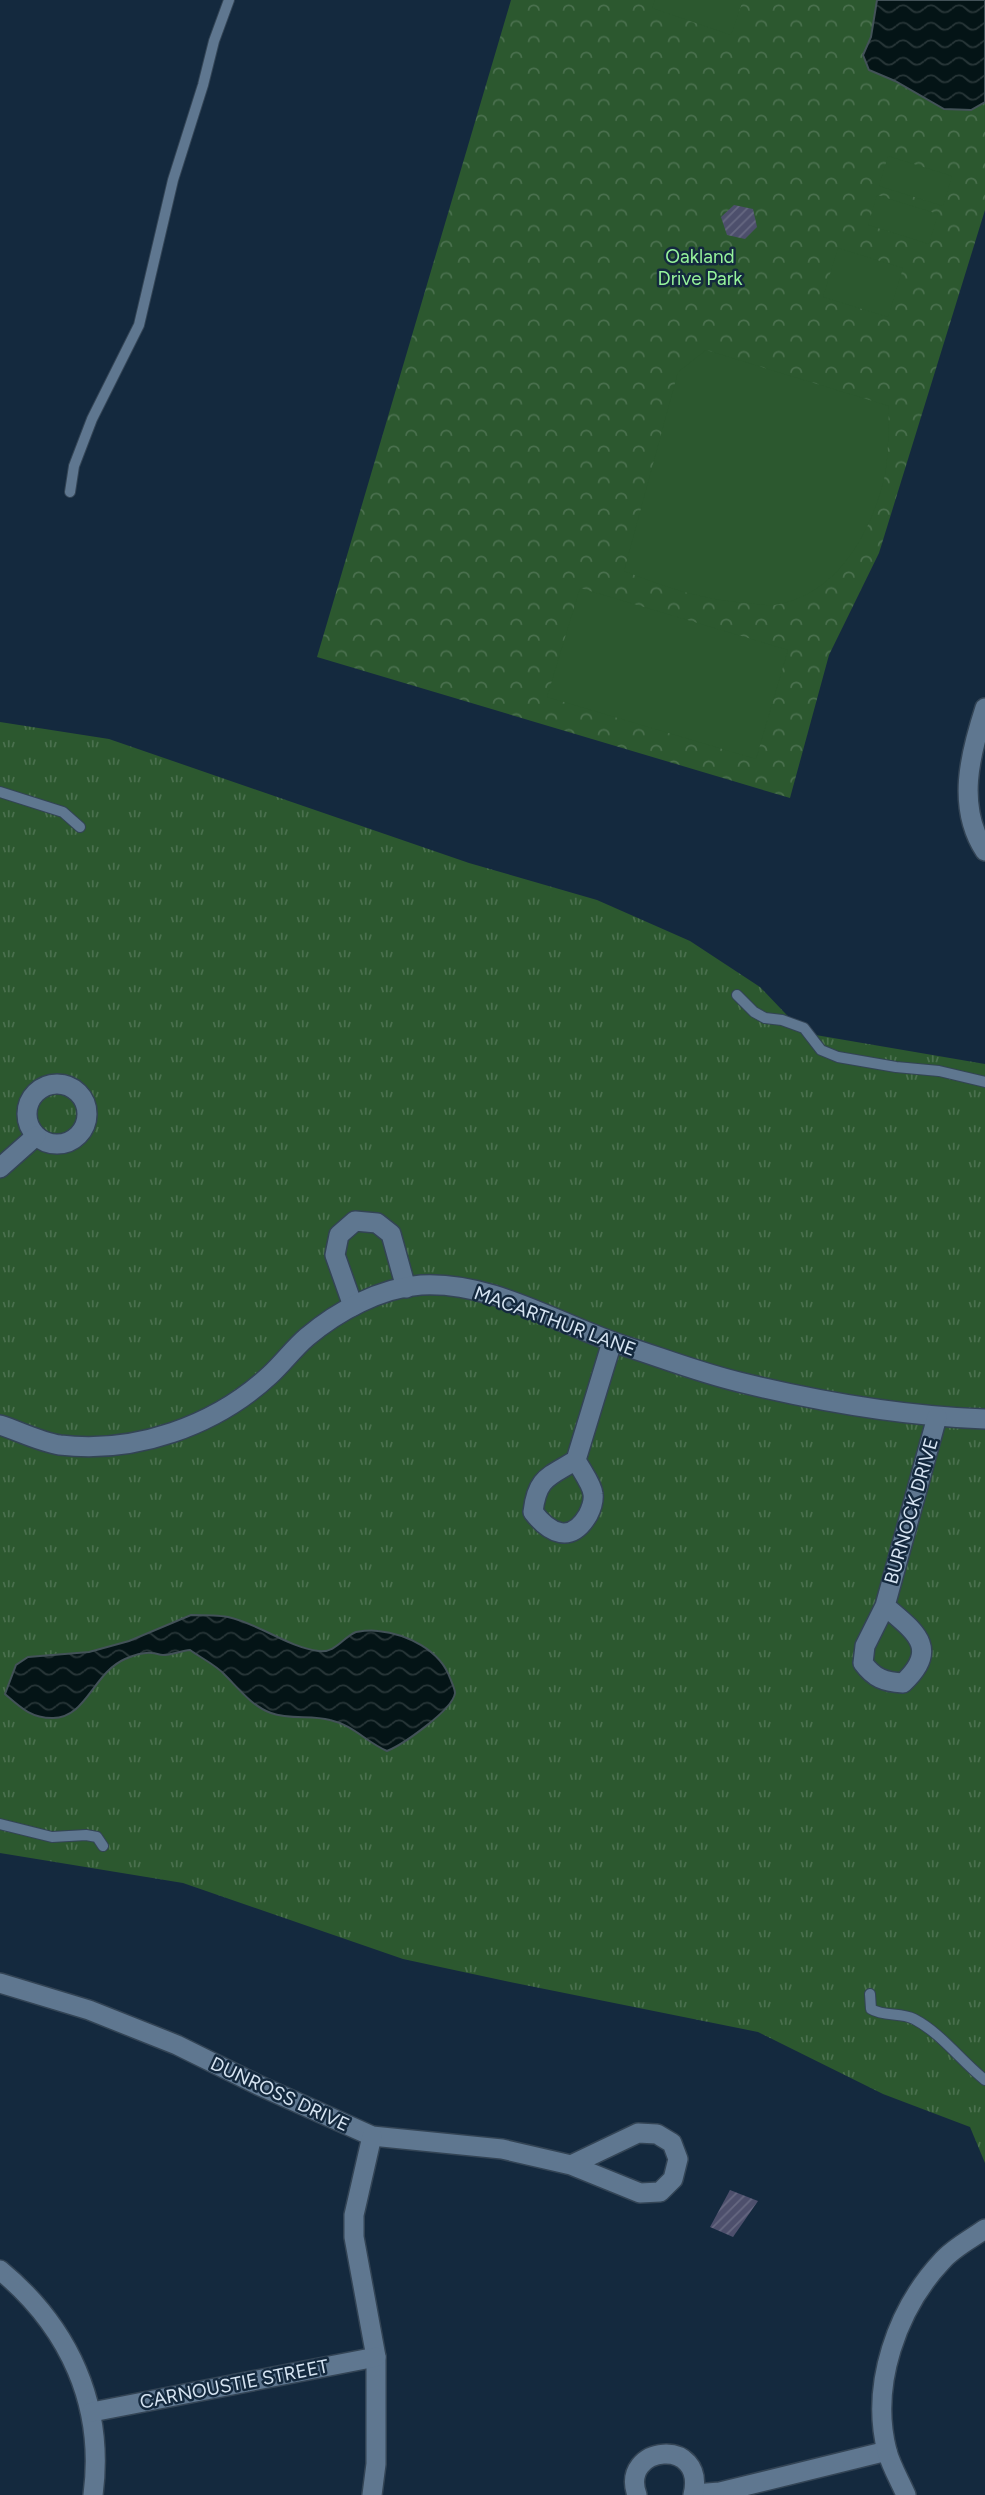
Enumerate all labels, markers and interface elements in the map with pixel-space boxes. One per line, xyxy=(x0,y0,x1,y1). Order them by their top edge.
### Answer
park label: Oakland Drive Park xyxy=(658,245,743,290)
street label: MACARTHUR LANE xyxy=(471,1281,639,1361)
street label: BURNOCK DRIVE xyxy=(879,1435,943,1587)
street label: DUNROSS DRIVE xyxy=(207,2052,353,2136)
street label: CARNOUSTIE STREET xyxy=(138,2354,331,2414)

